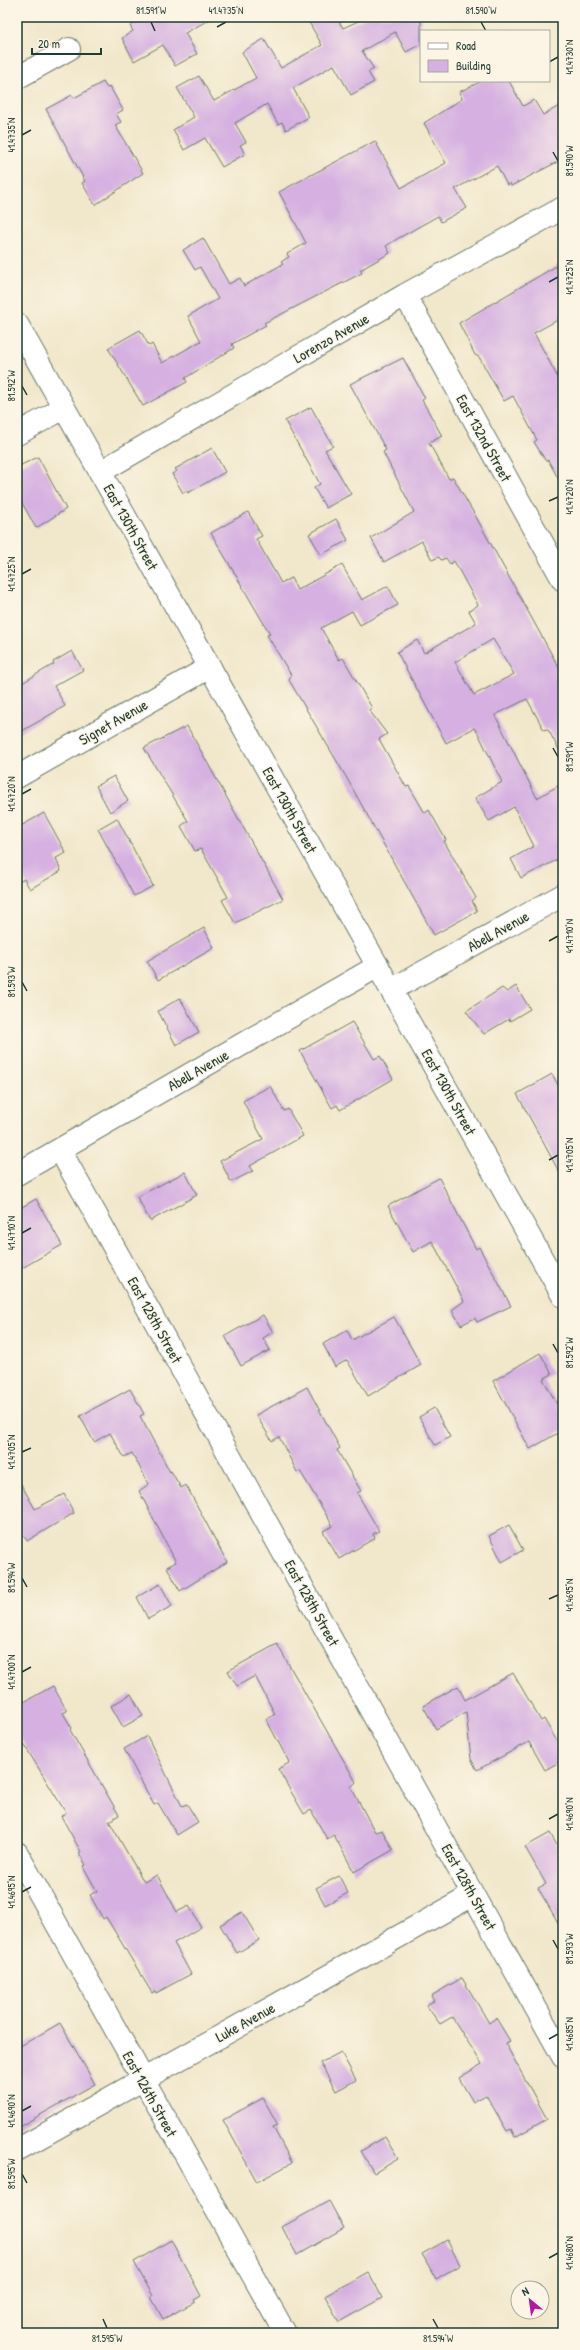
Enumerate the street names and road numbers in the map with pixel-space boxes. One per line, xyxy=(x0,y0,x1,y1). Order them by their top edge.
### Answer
street label: Lorenzo Avenue xyxy=(289,308,373,368)
street label: East 132nd Street xyxy=(451,390,517,486)
street label: East 130th Street xyxy=(99,480,164,575)
street label: Signet Avenue xyxy=(75,694,151,750)
street label: East 130th Street xyxy=(258,763,323,858)
street label: Abell Avenue xyxy=(463,905,533,957)
street label: Abell Avenue xyxy=(164,1044,232,1096)
street label: East 130th Street xyxy=(417,1045,482,1140)
street label: East 128th Street xyxy=(123,1273,188,1368)
street label: East 128th Street xyxy=(280,1556,345,1651)
street label: East 128th Street xyxy=(437,1840,502,1935)
street label: Luke Avenue xyxy=(211,1997,279,2047)
street label: East 126th Street xyxy=(118,2047,183,2141)

